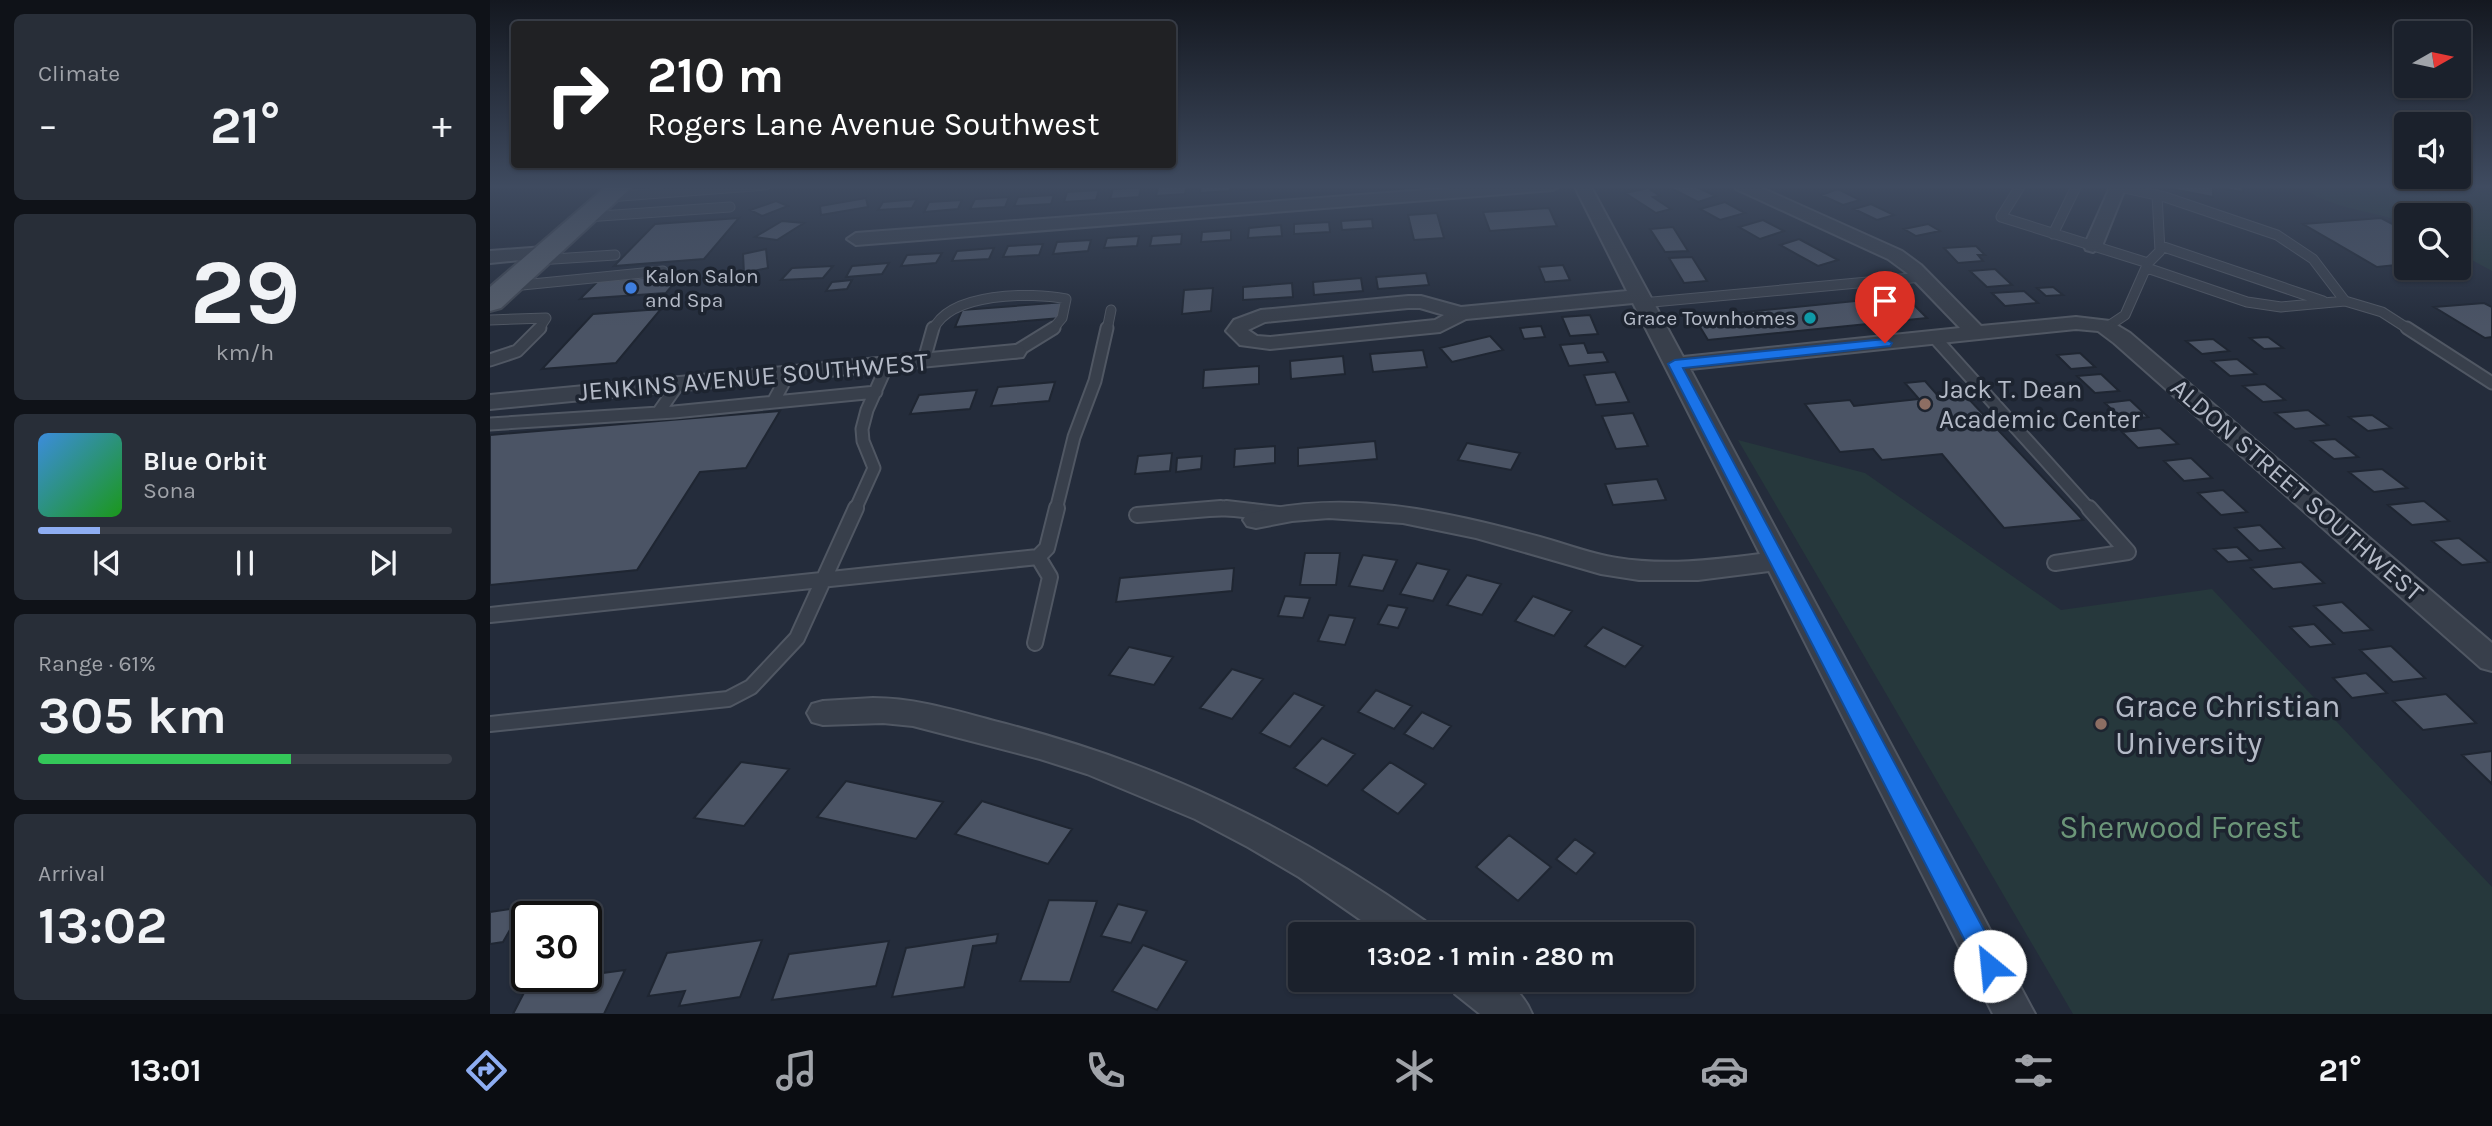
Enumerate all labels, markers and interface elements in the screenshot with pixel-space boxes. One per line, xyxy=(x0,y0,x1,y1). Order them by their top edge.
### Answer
north arrow xyxy=(2394,21,2471,98)
map controls xyxy=(2394,21,2471,280)
text: 210 m xyxy=(647,47,784,104)
icon: right xyxy=(532,49,623,140)
text: Climate xyxy=(38,60,120,87)
text: 21° xyxy=(210,95,280,156)
text: − xyxy=(38,103,58,148)
text: + xyxy=(432,103,452,148)
text: Rogers Lane Avenue Southwest xyxy=(647,106,1099,143)
button: sound xyxy=(2394,112,2471,189)
button: search xyxy=(2394,203,2471,280)
text: 29 xyxy=(190,240,300,346)
place label: Kalon Salon and Spa xyxy=(645,264,759,312)
pin xyxy=(1855,271,1915,343)
marker: Kalon Salon and Spa xyxy=(623,280,639,296)
icon: arrive xyxy=(1866,282,1904,320)
place label: Grace Townhomes xyxy=(1623,306,1796,330)
marker: Grace Townhomes xyxy=(1802,310,1818,326)
text: km/h xyxy=(216,339,274,366)
street label: JENKINS AVENUE SOUTHWEST xyxy=(577,346,929,408)
street label: ALDON STREET SOUTHWEST xyxy=(2164,372,2430,608)
place label: Jack T. Dean Academic Center xyxy=(1939,374,2140,435)
marker: Jack T. Dean Academic Center xyxy=(1917,396,1933,412)
text: Blue Orbit xyxy=(143,446,267,477)
text: Sona xyxy=(143,477,196,504)
icon: previous xyxy=(88,544,126,582)
icon: pause xyxy=(226,544,264,582)
icon: next xyxy=(364,544,402,582)
text: Range · 61% xyxy=(38,650,156,677)
text: 305 km xyxy=(38,685,227,746)
place label: Grace Christian University xyxy=(2115,688,2341,762)
marker: Grace Christian University xyxy=(2093,716,2109,732)
park label: Sherwood Forest xyxy=(2059,809,2301,846)
text: Arrival xyxy=(38,860,105,887)
text: 13:02 xyxy=(38,895,167,956)
speed limit sign: 30 xyxy=(511,901,602,992)
position arrow xyxy=(1953,929,2027,1003)
text: 13:02 · 1 min · 280 m xyxy=(1367,941,1615,972)
icon: directions xyxy=(462,1046,511,1095)
icon: music xyxy=(772,1046,821,1095)
icon: phone xyxy=(1081,1046,1130,1095)
icon: climate xyxy=(1390,1046,1439,1095)
icon: car xyxy=(1700,1046,1749,1095)
icon: filters xyxy=(2009,1046,2058,1095)
text: 13:01 xyxy=(130,1052,202,1089)
text: 21° xyxy=(2319,1052,2362,1089)

